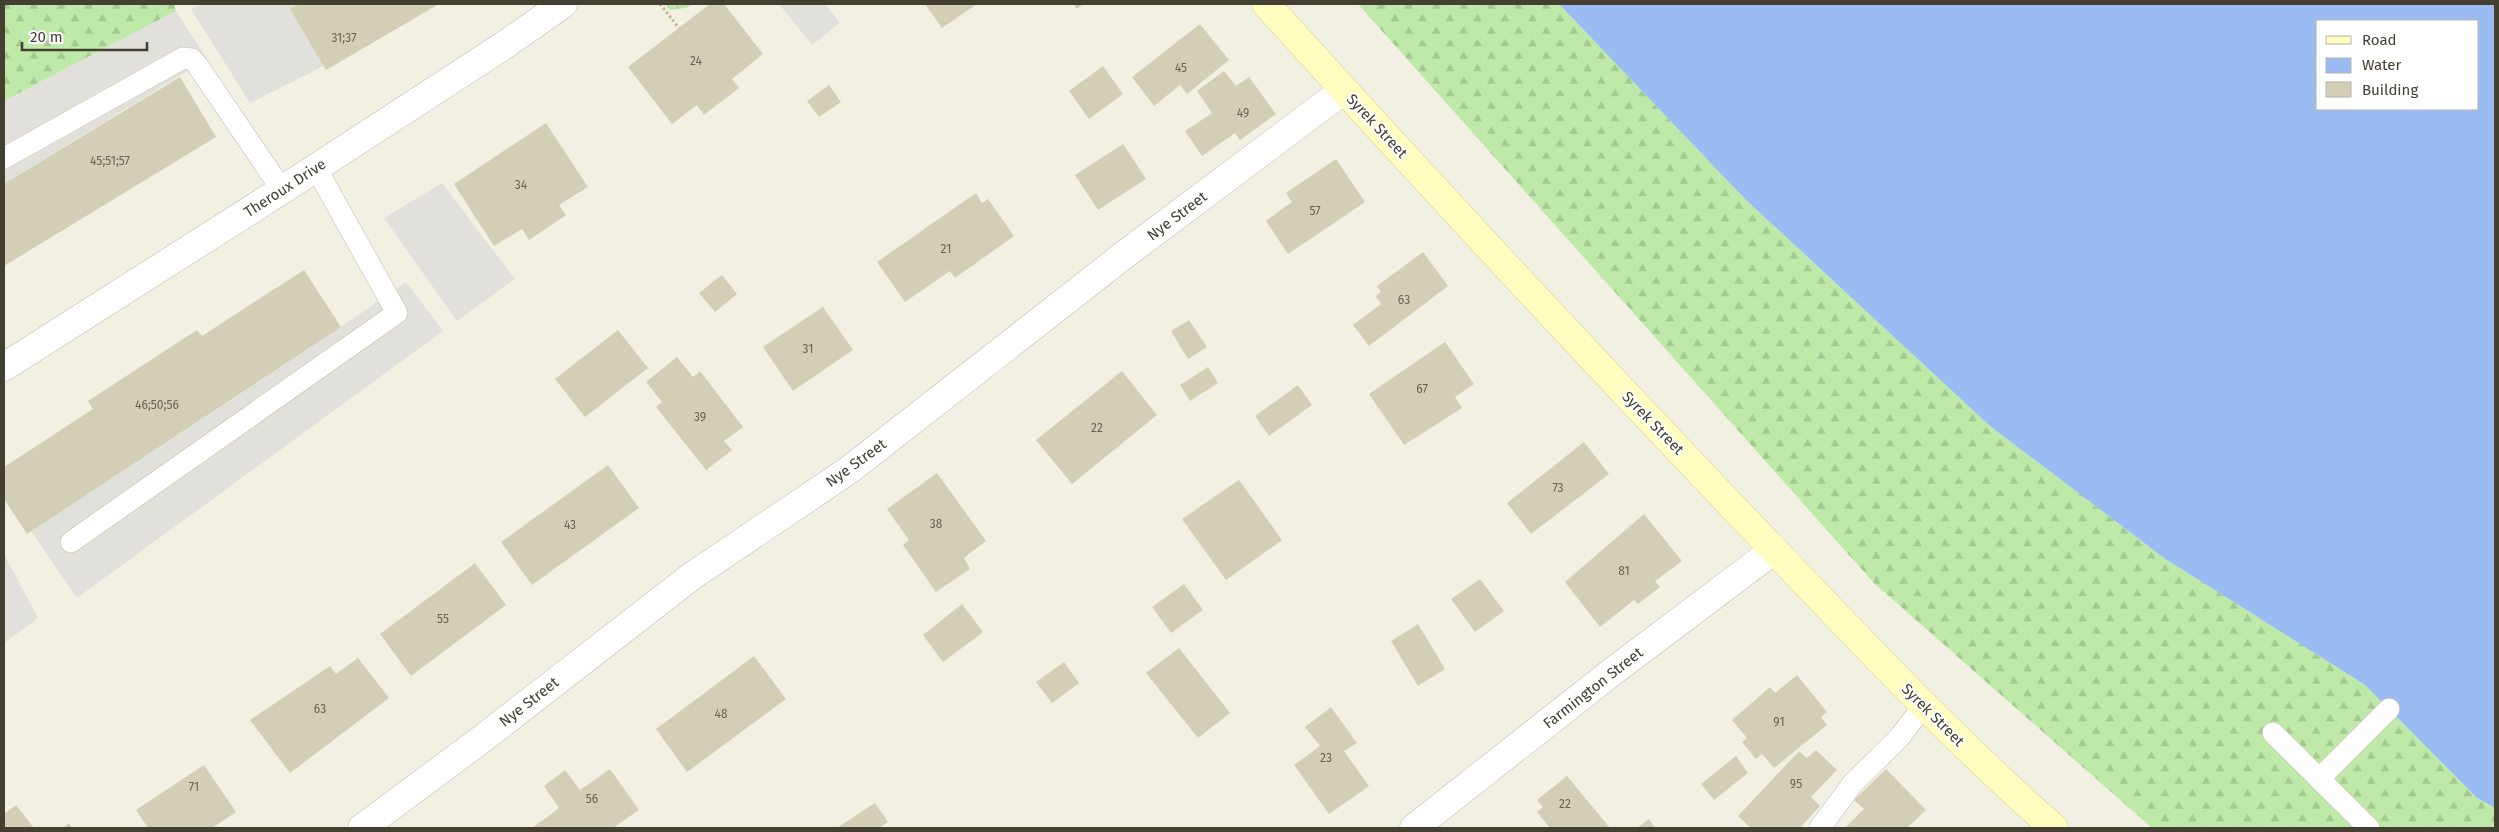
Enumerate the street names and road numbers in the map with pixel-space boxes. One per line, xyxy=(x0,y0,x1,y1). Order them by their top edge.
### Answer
street label: Syrek Street xyxy=(1343,90,1412,162)
street label: Theroux Drive xyxy=(241,155,329,221)
street label: Nye Street xyxy=(1143,187,1211,244)
street label: Syrek Street xyxy=(1618,388,1688,459)
street label: Nye Street xyxy=(822,435,890,491)
street label: Farmington Street xyxy=(1540,643,1647,732)
street label: Nye Street xyxy=(496,673,563,731)
street label: Syrek Street xyxy=(1898,680,1969,751)

